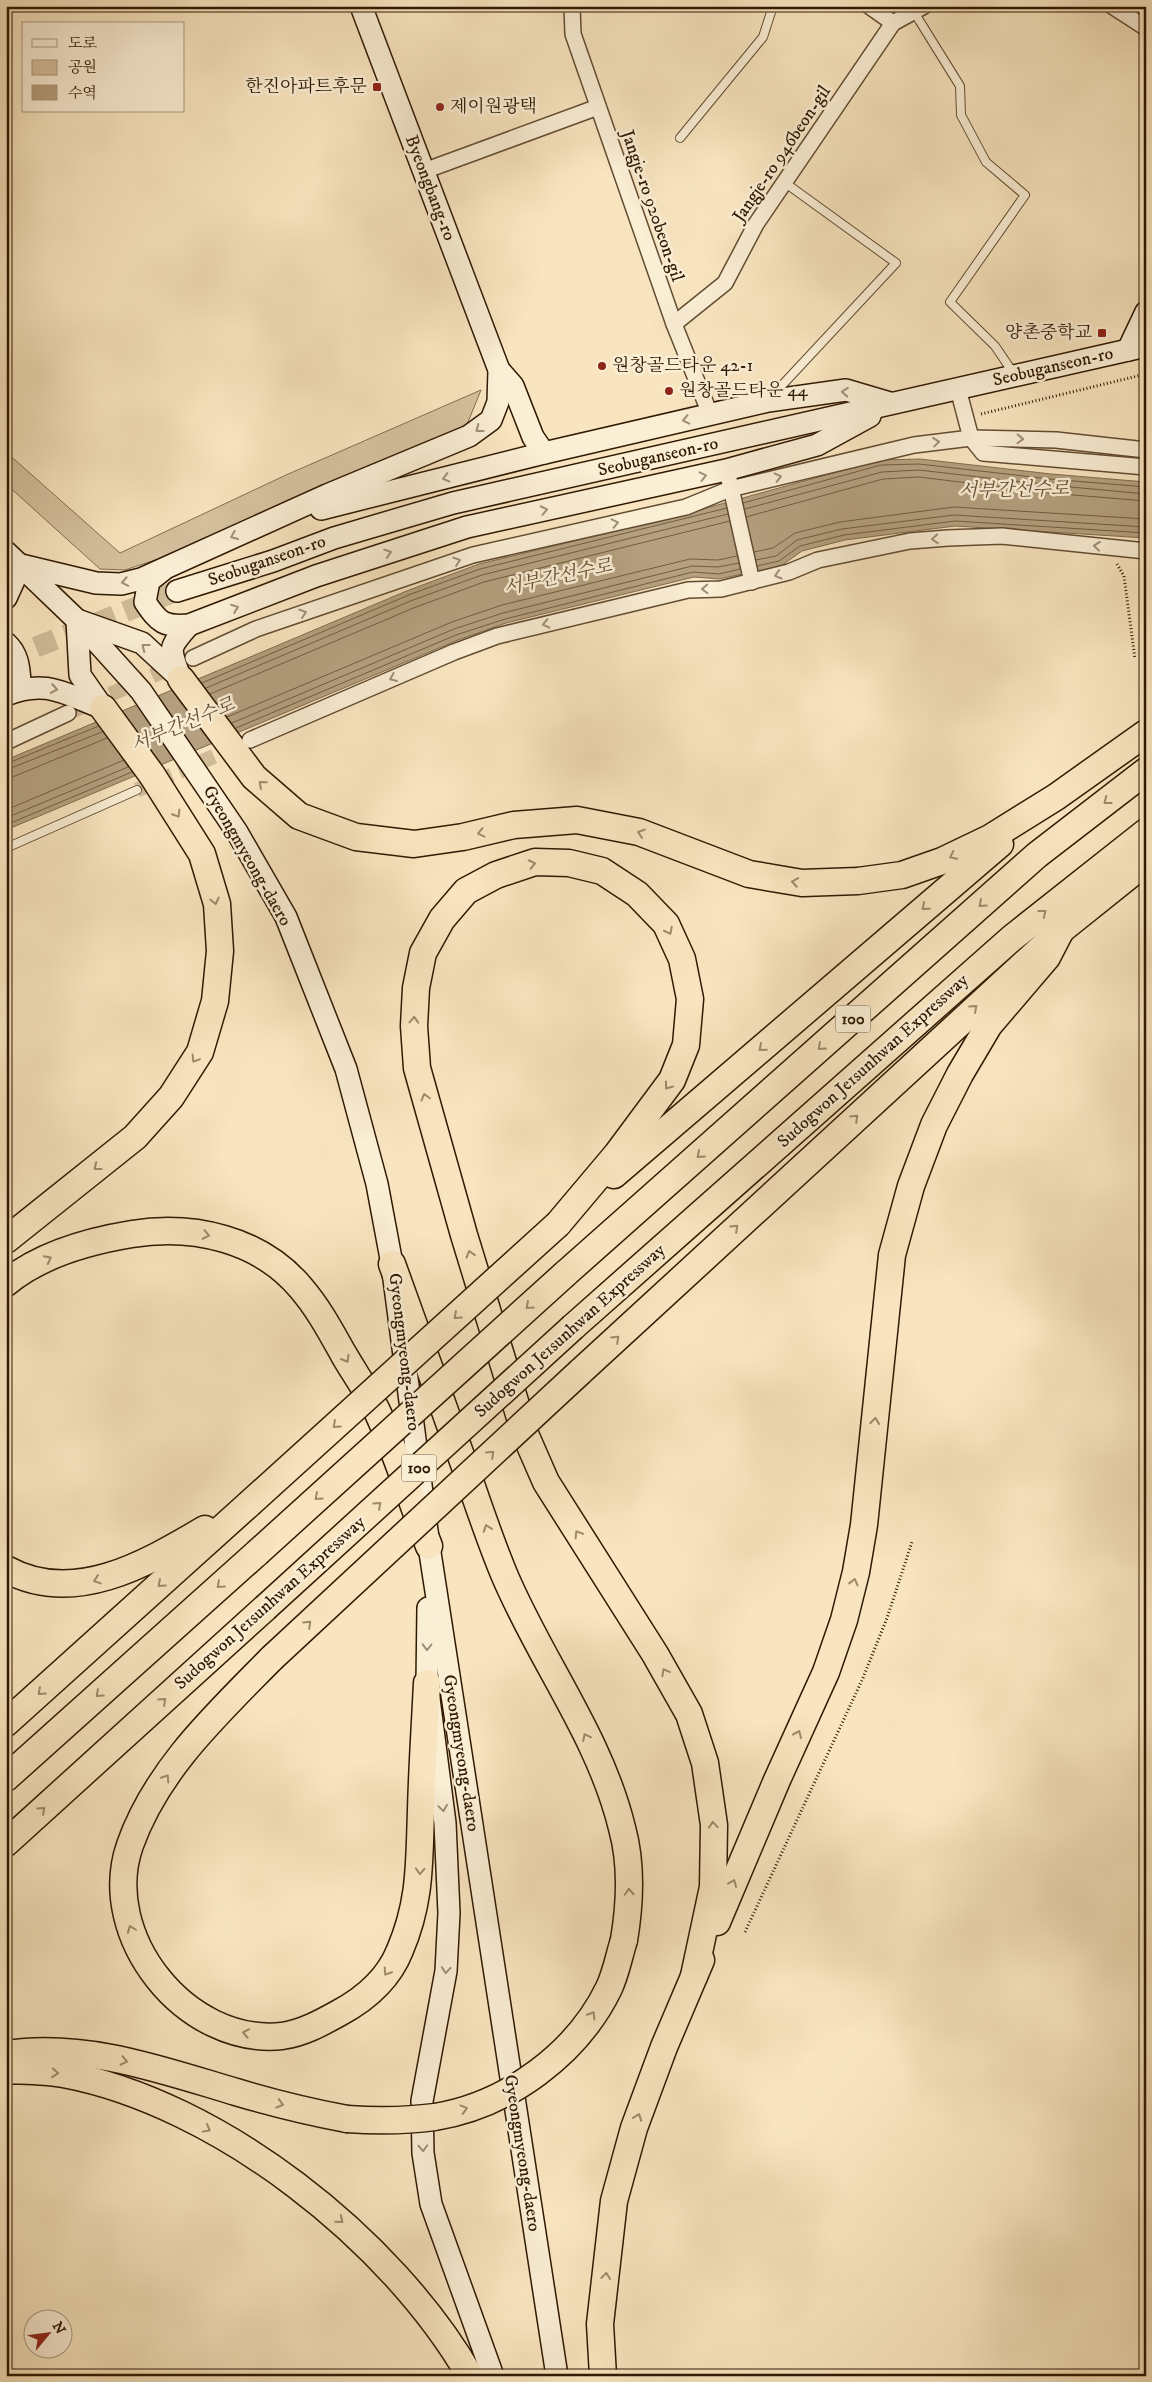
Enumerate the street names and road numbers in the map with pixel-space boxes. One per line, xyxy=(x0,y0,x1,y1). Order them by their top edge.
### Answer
street label: Jangje-ro 946beon-gil xyxy=(727,81,836,228)
street label: Jangje-ro 920beon-gil xyxy=(615,126,688,285)
street label: Byeongbang-ro xyxy=(400,132,460,244)
street label: Seobuganseon-ro xyxy=(991,342,1116,392)
street label: Seobuganseon-ro xyxy=(596,432,721,482)
street label: Seobuganseon-ro xyxy=(205,531,329,591)
street label: Gyeongmyeong-daero xyxy=(198,782,296,930)
street label: Sudogwon Je1sunhwan Expressway xyxy=(773,969,973,1153)
road number: 100 xyxy=(836,1006,870,1032)
street label: Sudogwon Je1sunhwan Expressway xyxy=(470,1239,670,1423)
street label: Gyeongmyeong-daero xyxy=(383,1272,425,1432)
road number: 100 xyxy=(402,1455,436,1482)
street label: Sudogwon Je1sunhwan Expressway xyxy=(170,1511,370,1695)
street label: Gyeongmyeong-daero xyxy=(438,1673,484,1833)
street label: Gyeongmyeong-daero xyxy=(499,2073,545,2233)

